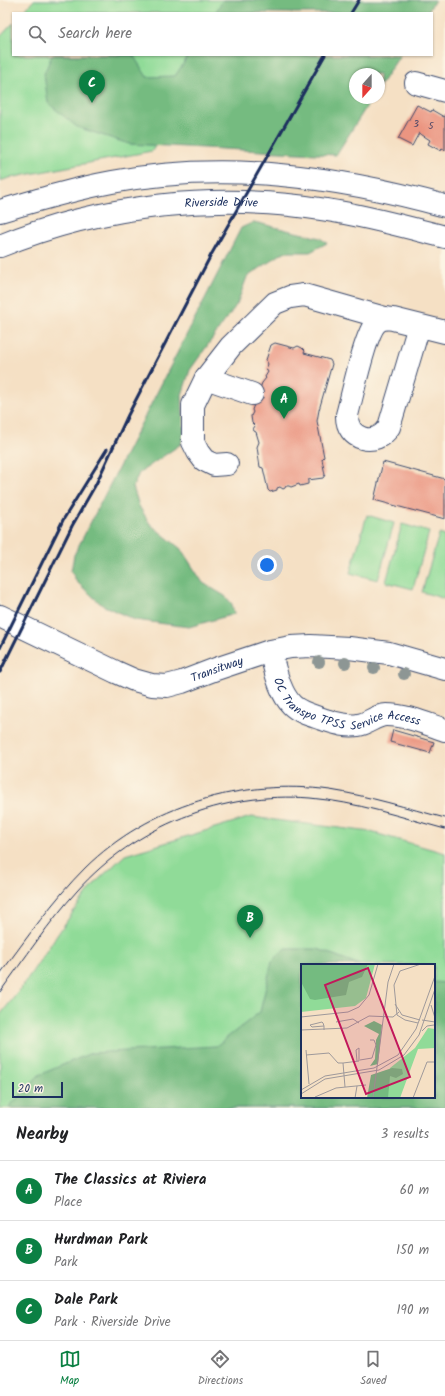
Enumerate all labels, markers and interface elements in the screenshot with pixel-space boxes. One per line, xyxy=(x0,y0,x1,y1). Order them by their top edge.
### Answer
search box xyxy=(12,12,433,56)
text: Search here xyxy=(58,22,132,46)
icon: search xyxy=(26,23,48,45)
north arrow xyxy=(349,68,385,104)
pin: C xyxy=(79,70,105,103)
house number: 3 xyxy=(413,116,419,132)
house number: 5 xyxy=(428,118,434,134)
street label: Riverside Drive xyxy=(184,193,259,213)
pin: A xyxy=(271,386,297,419)
your location xyxy=(257,555,277,575)
street label: Transitway xyxy=(188,651,246,688)
street label: OC Transpo TPSS Service Access xyxy=(268,675,423,736)
pin: B xyxy=(237,905,263,938)
inset map xyxy=(301,964,435,1098)
scale bar xyxy=(12,1080,63,1099)
text: 20 m xyxy=(18,1080,43,1098)
text: Nearby xyxy=(16,1121,68,1148)
text: 3 results xyxy=(381,1124,429,1145)
text: The Classics at Riviera xyxy=(54,1168,206,1192)
text: A xyxy=(25,1180,33,1201)
text: 60 m xyxy=(400,1180,429,1201)
text: Place xyxy=(54,1192,82,1213)
text: Hurdman Park xyxy=(54,1228,147,1252)
text: B xyxy=(25,1240,33,1261)
text: 150 m xyxy=(396,1240,429,1261)
text: Park xyxy=(54,1252,78,1273)
text: Dale Park xyxy=(54,1288,117,1312)
text: C xyxy=(25,1300,33,1321)
text: 190 m xyxy=(397,1300,429,1321)
text: Park · Riverside Drive xyxy=(54,1312,171,1333)
tab: Map xyxy=(59,1348,81,1390)
tab: Directions xyxy=(198,1348,243,1390)
tab: Saved xyxy=(360,1348,386,1390)

